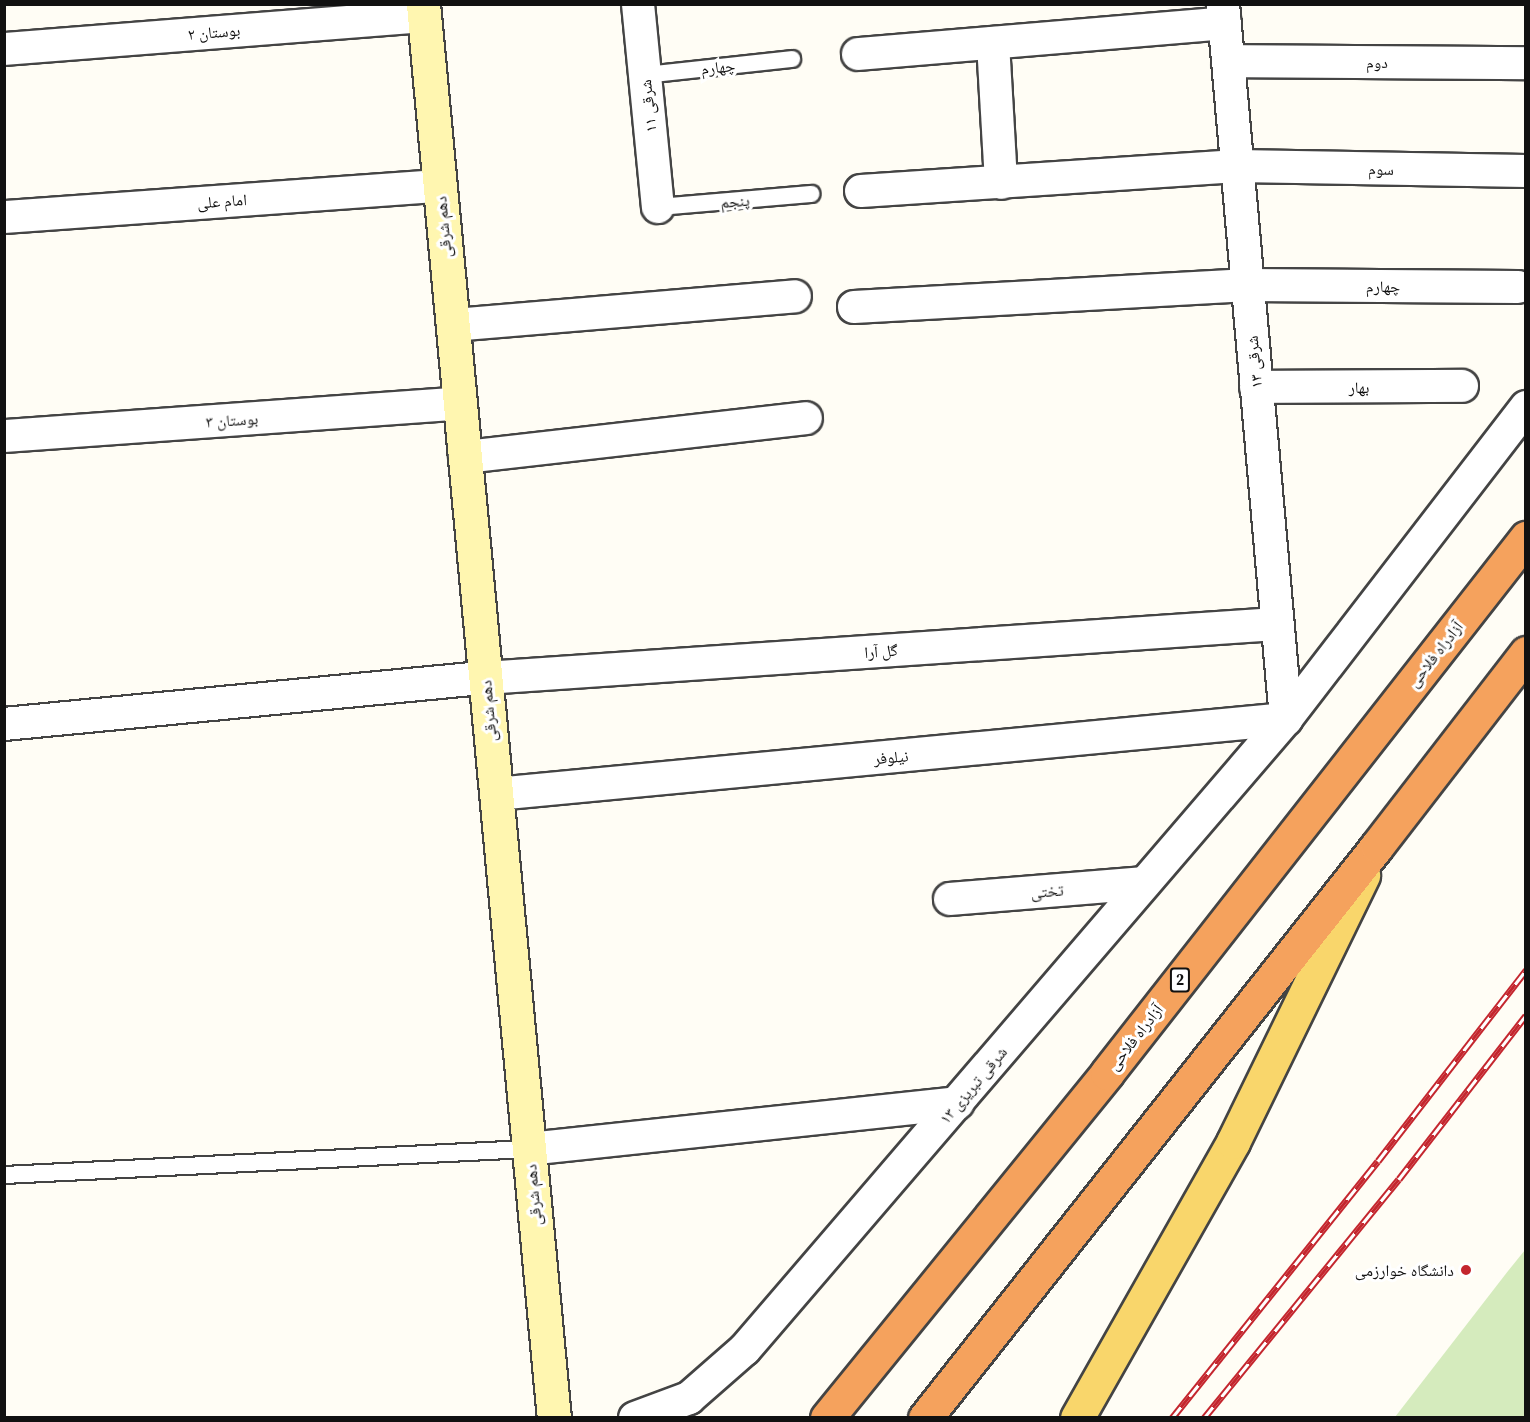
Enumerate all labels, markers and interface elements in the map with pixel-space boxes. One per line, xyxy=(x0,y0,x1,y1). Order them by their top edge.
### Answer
street label: بوستان ۲ xyxy=(187,20,241,44)
street label: دوم xyxy=(1366,52,1388,72)
street label: چهارم xyxy=(700,56,736,78)
street label: ۱۱ شرقی xyxy=(636,79,660,133)
street label: سوم xyxy=(1368,159,1394,179)
street label: امام علی xyxy=(197,190,247,212)
street label: پنجم xyxy=(720,190,750,212)
street label: دهم شرقی xyxy=(431,195,455,259)
street label: چهارم xyxy=(1366,276,1400,296)
street label: ۱۳ شرقی xyxy=(1242,335,1266,389)
street label: بهار xyxy=(1349,377,1369,397)
street label: بوستان ۳ xyxy=(205,409,259,431)
street label: آزادراه فلاحی xyxy=(1403,617,1467,691)
street label: گل آرا xyxy=(864,640,898,662)
street label: دهم شرقی xyxy=(476,679,500,743)
street label: نیلوفر xyxy=(873,746,909,768)
street label: تختی xyxy=(1030,880,1064,902)
road number: 2 xyxy=(1170,968,1190,992)
street label: آزادراه فلاحی xyxy=(1103,1000,1167,1074)
street label: ۱۳ شرقی تبریزی xyxy=(935,1042,1011,1128)
street label: دهم شرقی xyxy=(521,1163,545,1227)
place label: دانشگاه خوارزمی xyxy=(1355,1260,1454,1280)
marker: دانشگاه خوارزمی xyxy=(1459,1263,1473,1277)

